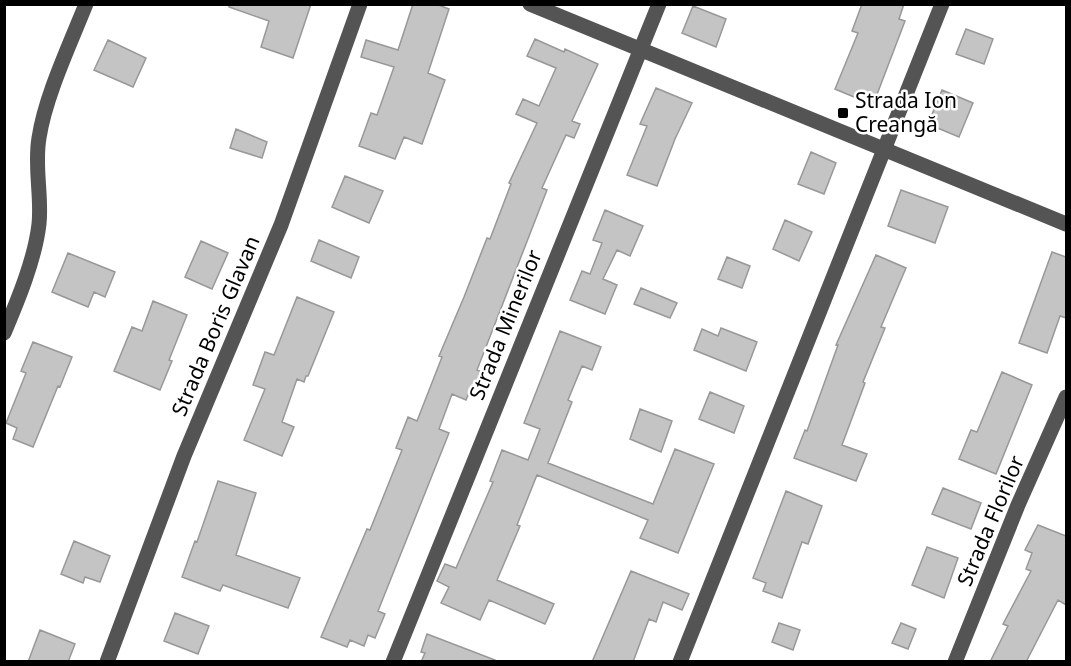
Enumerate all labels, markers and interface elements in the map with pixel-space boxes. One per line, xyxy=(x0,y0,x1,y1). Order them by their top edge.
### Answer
place label: Strada Ion Creangă xyxy=(855,86,957,138)
marker: Strada Ion Creangă xyxy=(836,106,850,120)
street label: Strada Boris Glavan xyxy=(164,231,266,420)
street label: Strada Minerilor xyxy=(462,245,548,404)
street label: Strada Florilor xyxy=(950,451,1030,590)

